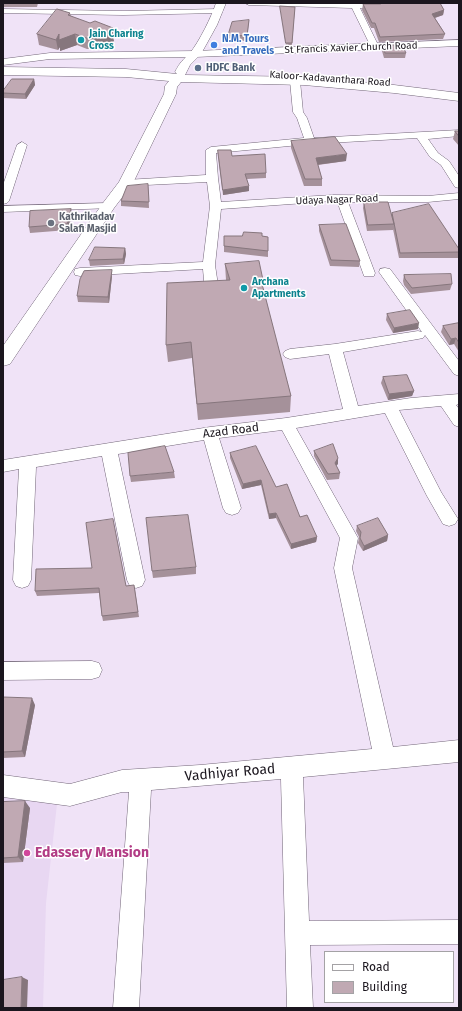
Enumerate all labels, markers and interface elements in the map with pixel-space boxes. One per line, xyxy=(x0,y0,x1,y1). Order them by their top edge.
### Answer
place label: Jain Charing Cross xyxy=(89,28,144,52)
place label: N.M. Tours and Travels xyxy=(222,33,274,56)
marker: Jain Charing Cross xyxy=(76,35,86,45)
marker: N.M. Tours and Travels xyxy=(209,40,219,50)
street label: St Francis Xavier Church Road xyxy=(284,40,418,56)
place label: HDFC Bank xyxy=(206,62,255,74)
marker: HDFC Bank xyxy=(193,63,203,73)
street label: Kaloor-Kadavanthara Road xyxy=(269,69,391,89)
street label: Udaya Nagar Road xyxy=(295,193,379,207)
place label: Kathrikadav Salafi Masjid xyxy=(59,211,117,234)
marker: Kathrikadav Salafi Masjid xyxy=(46,218,56,228)
place label: Archana Apartments xyxy=(252,276,306,300)
marker: Archana Apartments xyxy=(239,283,249,293)
street label: Azad Road xyxy=(202,420,260,442)
street label: Vadhiyar Road xyxy=(184,761,276,785)
place label: Edassery Mansion xyxy=(35,845,149,861)
marker: Edassery Mansion xyxy=(22,848,32,858)
legend xyxy=(324,951,454,1003)
text: Road xyxy=(362,960,390,974)
text: Building xyxy=(362,980,407,994)

